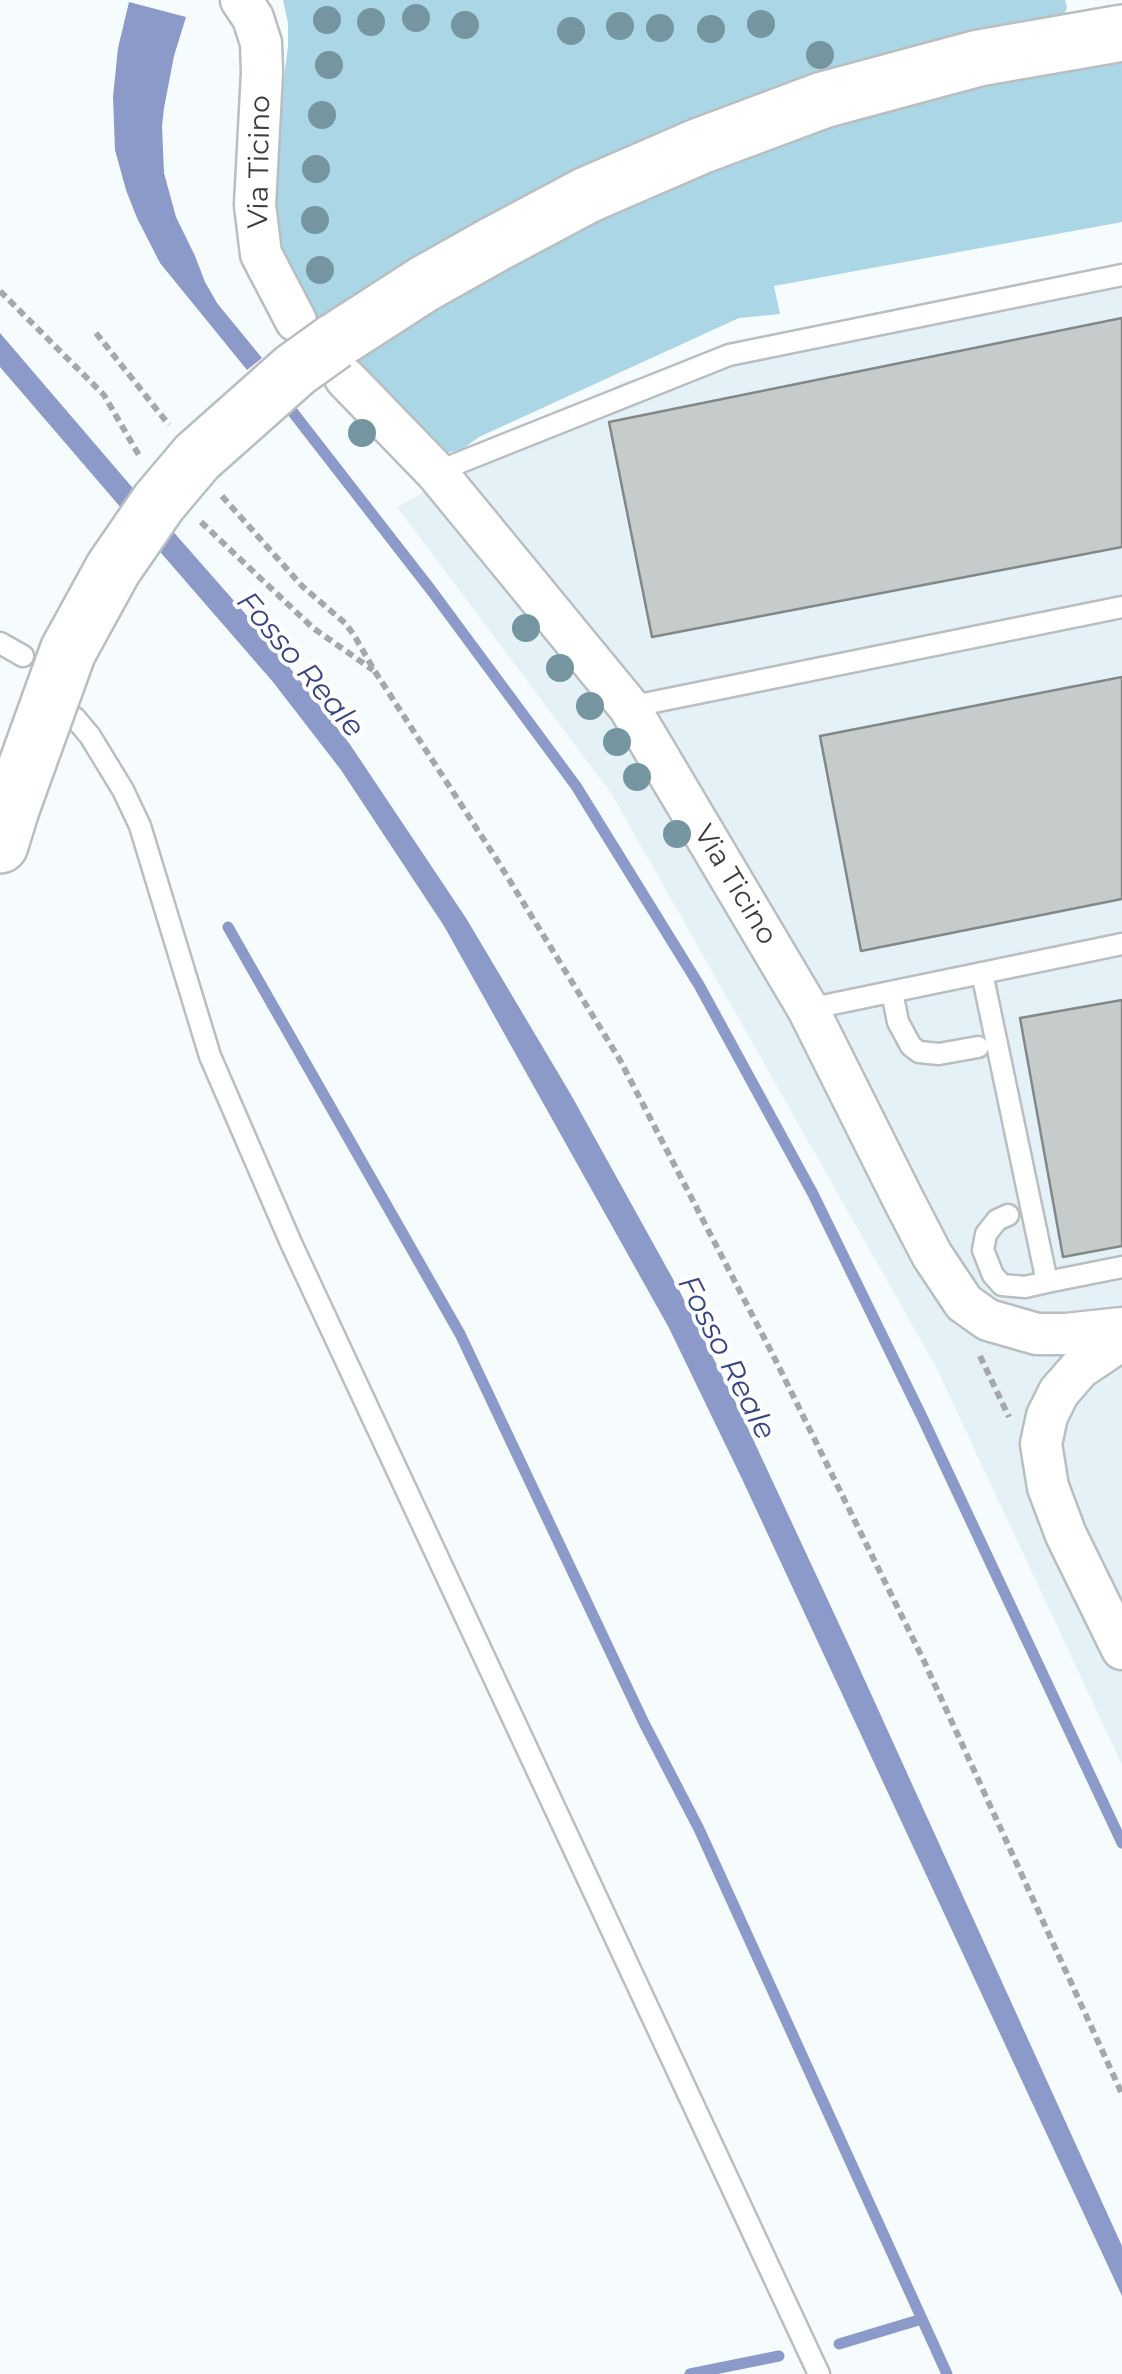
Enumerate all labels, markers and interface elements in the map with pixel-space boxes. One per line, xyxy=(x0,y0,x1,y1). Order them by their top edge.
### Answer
street label: Via Ticino xyxy=(242,95,278,229)
water label: Fosso Reale xyxy=(229,585,371,745)
street label: Via Ticino xyxy=(686,819,784,951)
water label: Fosso Reale xyxy=(669,1270,783,1446)

